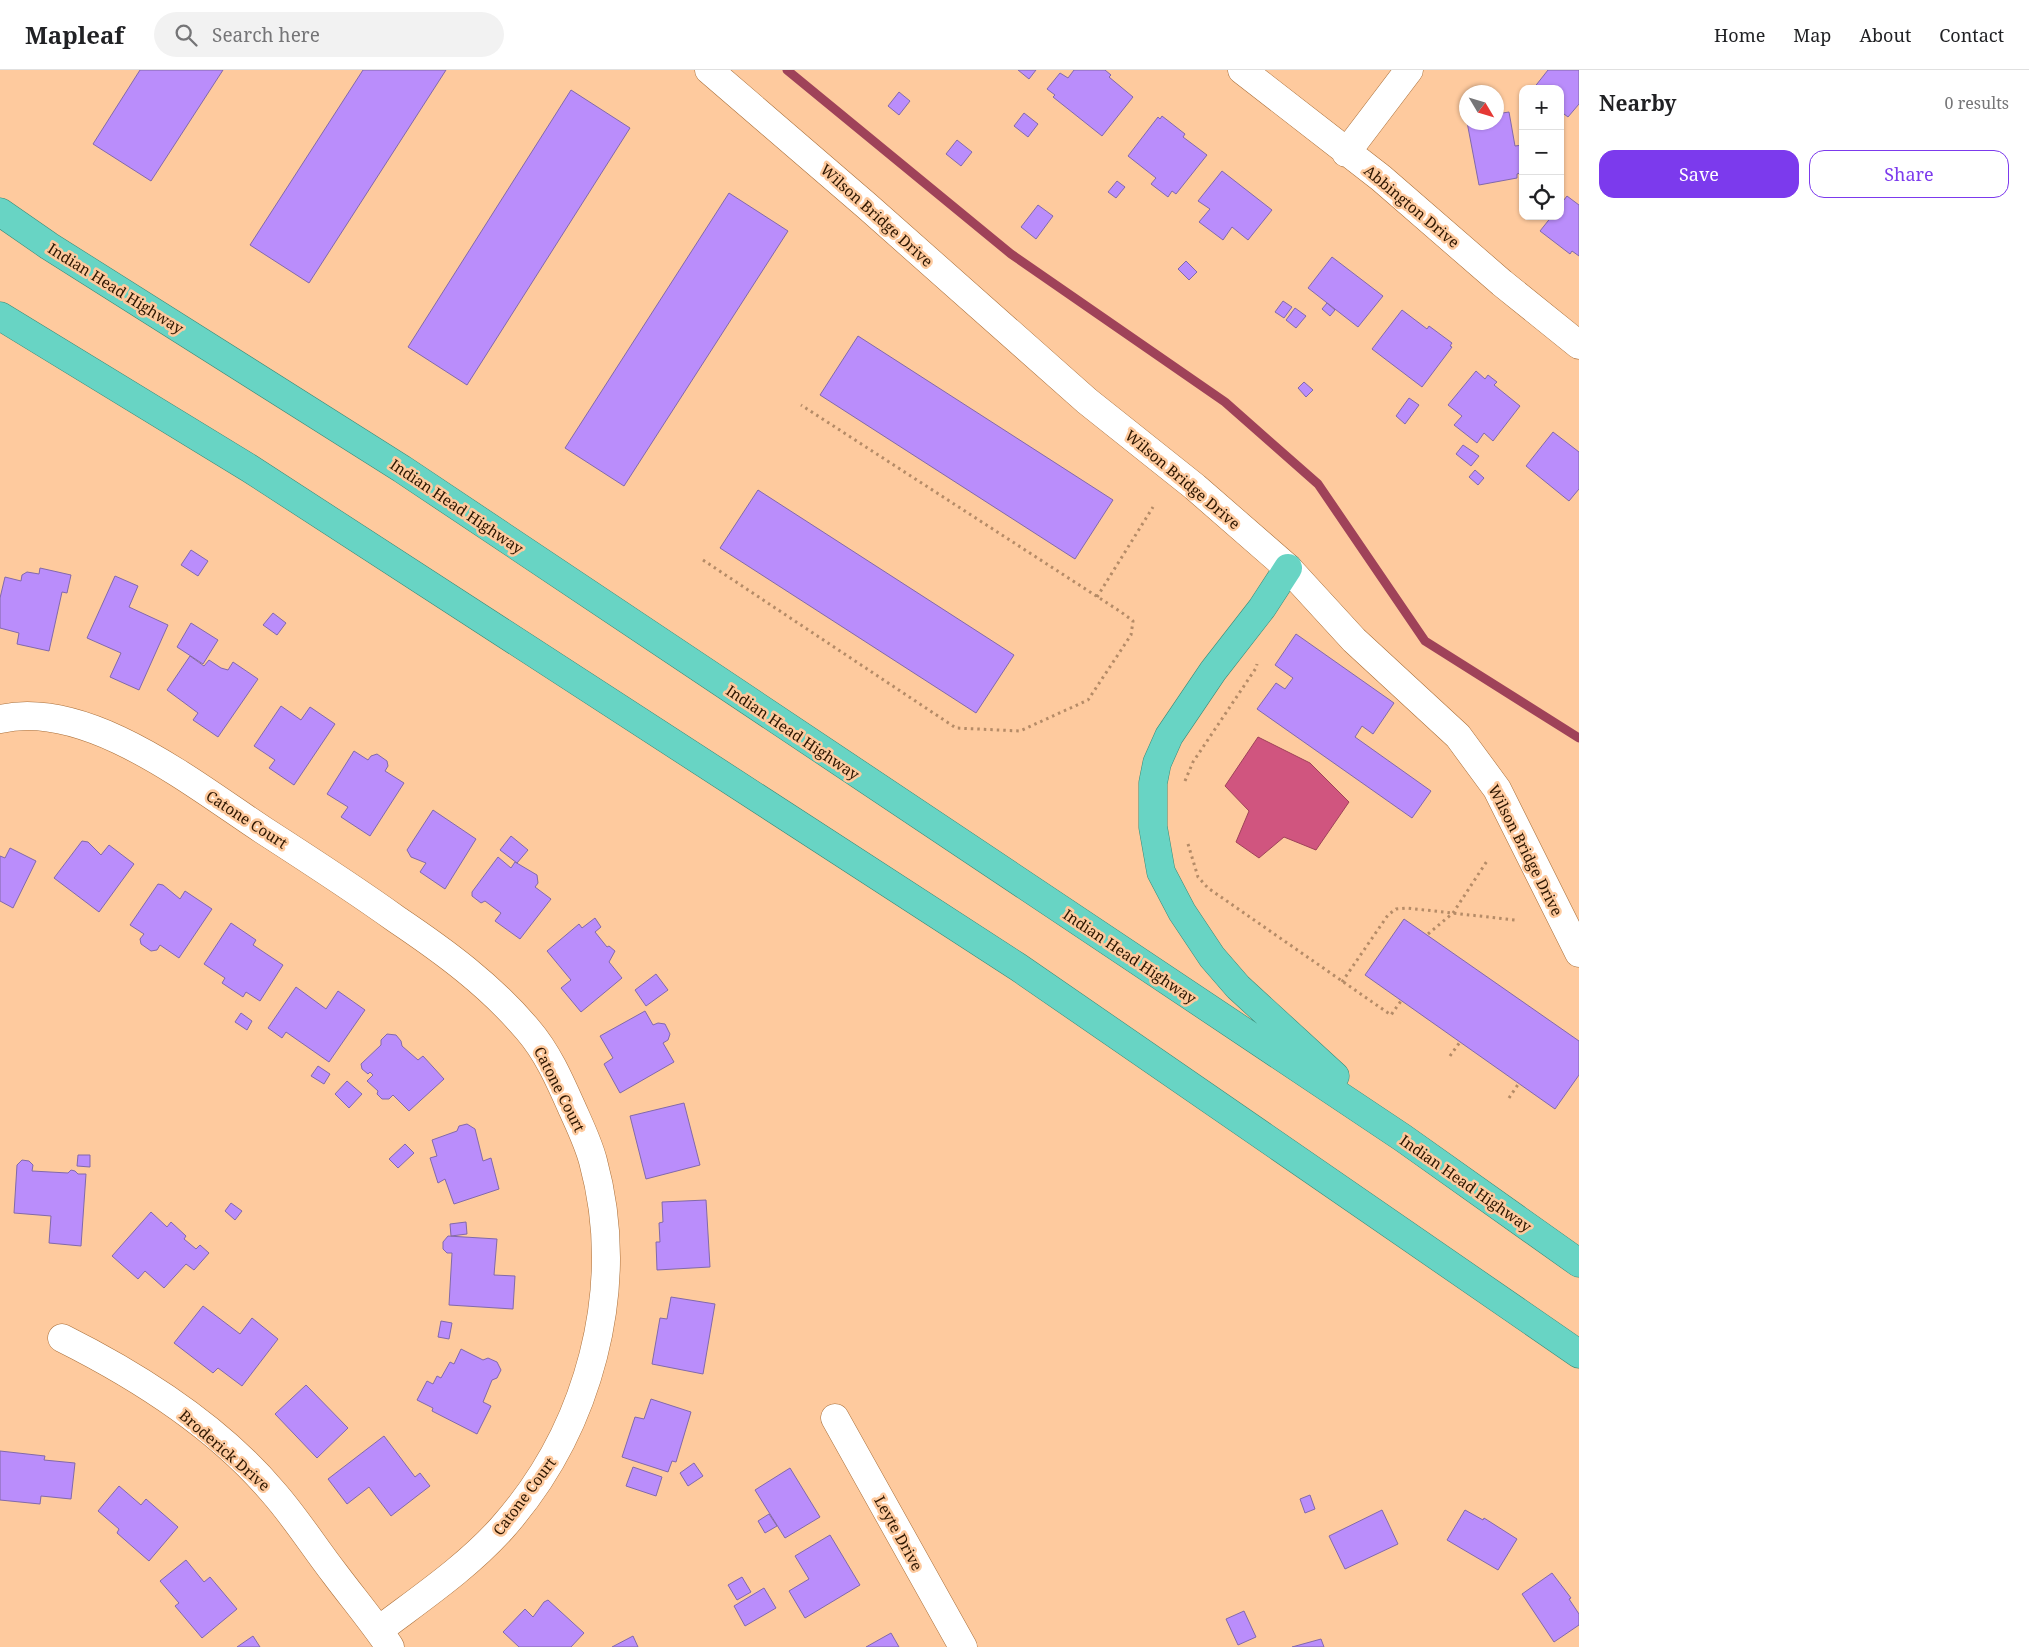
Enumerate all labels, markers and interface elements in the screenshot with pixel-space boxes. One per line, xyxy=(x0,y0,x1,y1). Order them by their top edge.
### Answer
search box xyxy=(154,12,504,57)
text: Mapleaf xyxy=(25,18,124,51)
icon: search xyxy=(172,21,200,49)
text: Search here xyxy=(212,22,320,48)
text: Home xyxy=(1714,23,1765,47)
text: Map xyxy=(1793,23,1831,47)
text: About xyxy=(1859,23,1911,47)
text: Contact xyxy=(1939,23,2004,47)
north arrow xyxy=(1459,85,1504,130)
map controls xyxy=(1519,85,1564,220)
button: + xyxy=(1519,85,1564,130)
text: Nearby xyxy=(1599,89,1677,117)
text: 0 results xyxy=(1945,92,2009,114)
button: − xyxy=(1519,130,1564,175)
button: Save xyxy=(1599,150,1799,198)
button: Share xyxy=(1809,150,2009,198)
street label: Wilson Bridge Drive xyxy=(817,159,937,271)
street label: Abbington Drive xyxy=(1360,160,1464,252)
button: locate xyxy=(1519,175,1564,220)
street label: Indian Head Highway xyxy=(44,238,188,338)
street label: Wilson Bridge Drive xyxy=(1121,425,1245,533)
street label: Indian Head Highway xyxy=(387,454,528,558)
street label: Indian Head Highway xyxy=(723,680,864,784)
street label: Wilson Bridge Drive xyxy=(1484,781,1568,919)
street label: Catone Court xyxy=(203,785,291,853)
street label: Indian Head Highway xyxy=(1060,904,1201,1008)
street label: Catone Court xyxy=(530,1043,590,1135)
street label: Indian Head Highway xyxy=(1396,1130,1536,1236)
street label: Broderick Drive xyxy=(175,1405,275,1495)
street label: Catone Court xyxy=(488,1453,560,1539)
street label: Leyte Drive xyxy=(870,1492,928,1574)

